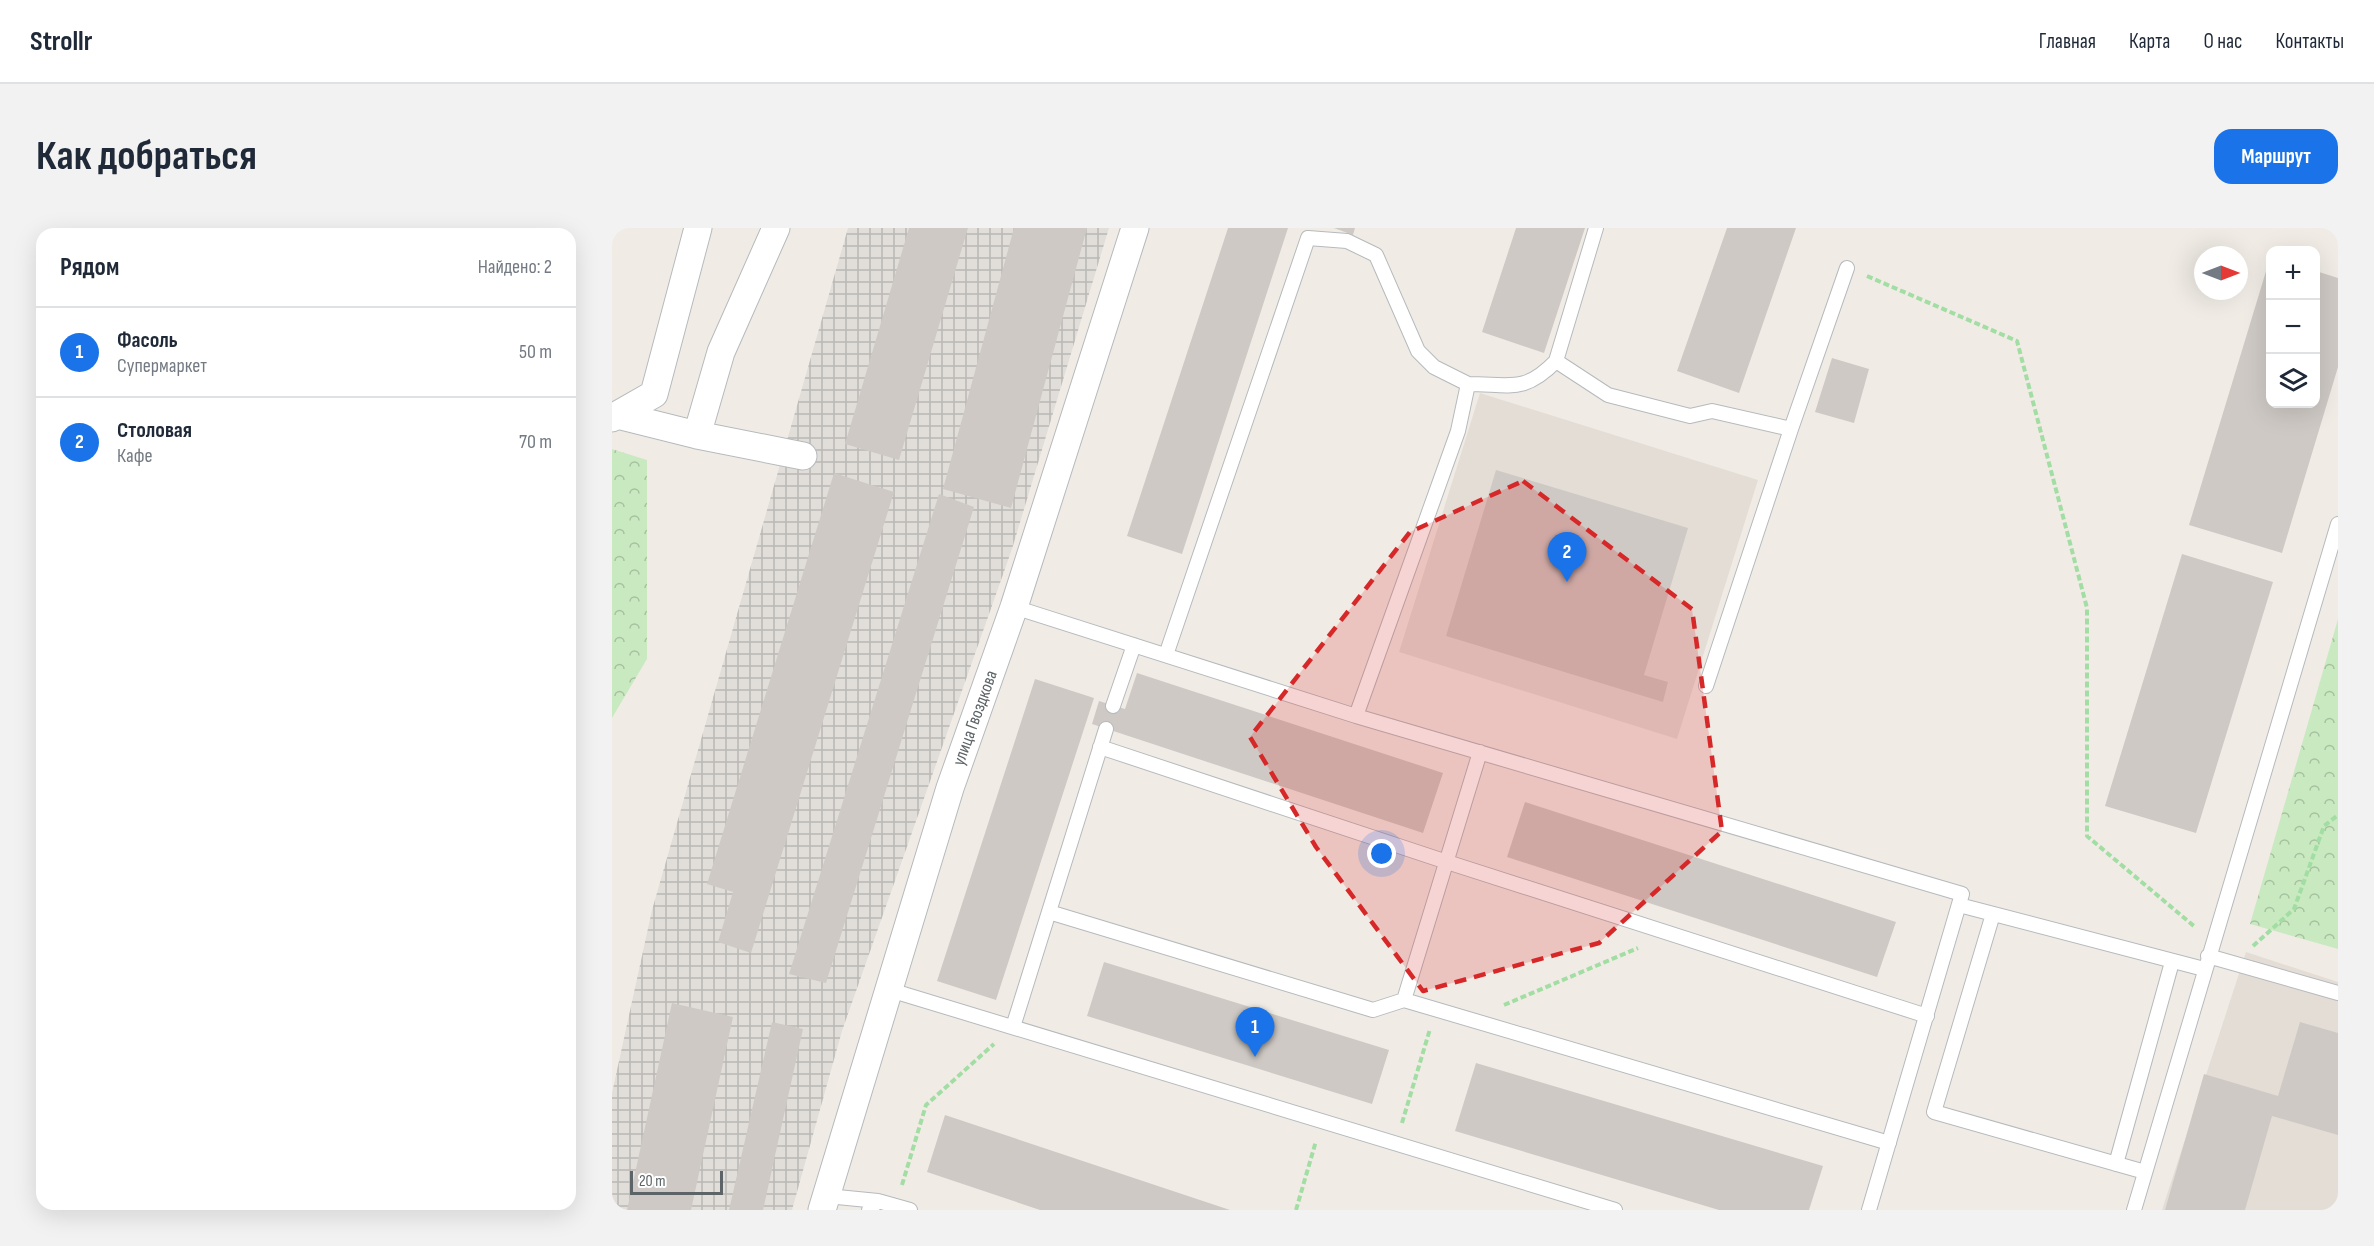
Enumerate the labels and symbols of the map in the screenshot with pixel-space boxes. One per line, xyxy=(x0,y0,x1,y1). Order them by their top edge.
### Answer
north arrow xyxy=(2194,246,2248,300)
pin: 2 xyxy=(1548,532,1586,582)
street label: улица Гвоздкова xyxy=(948,668,1002,768)
your location xyxy=(1367,839,1396,868)
pin: 1 xyxy=(1236,1008,1274,1057)
scale bar xyxy=(630,1168,723,1196)

